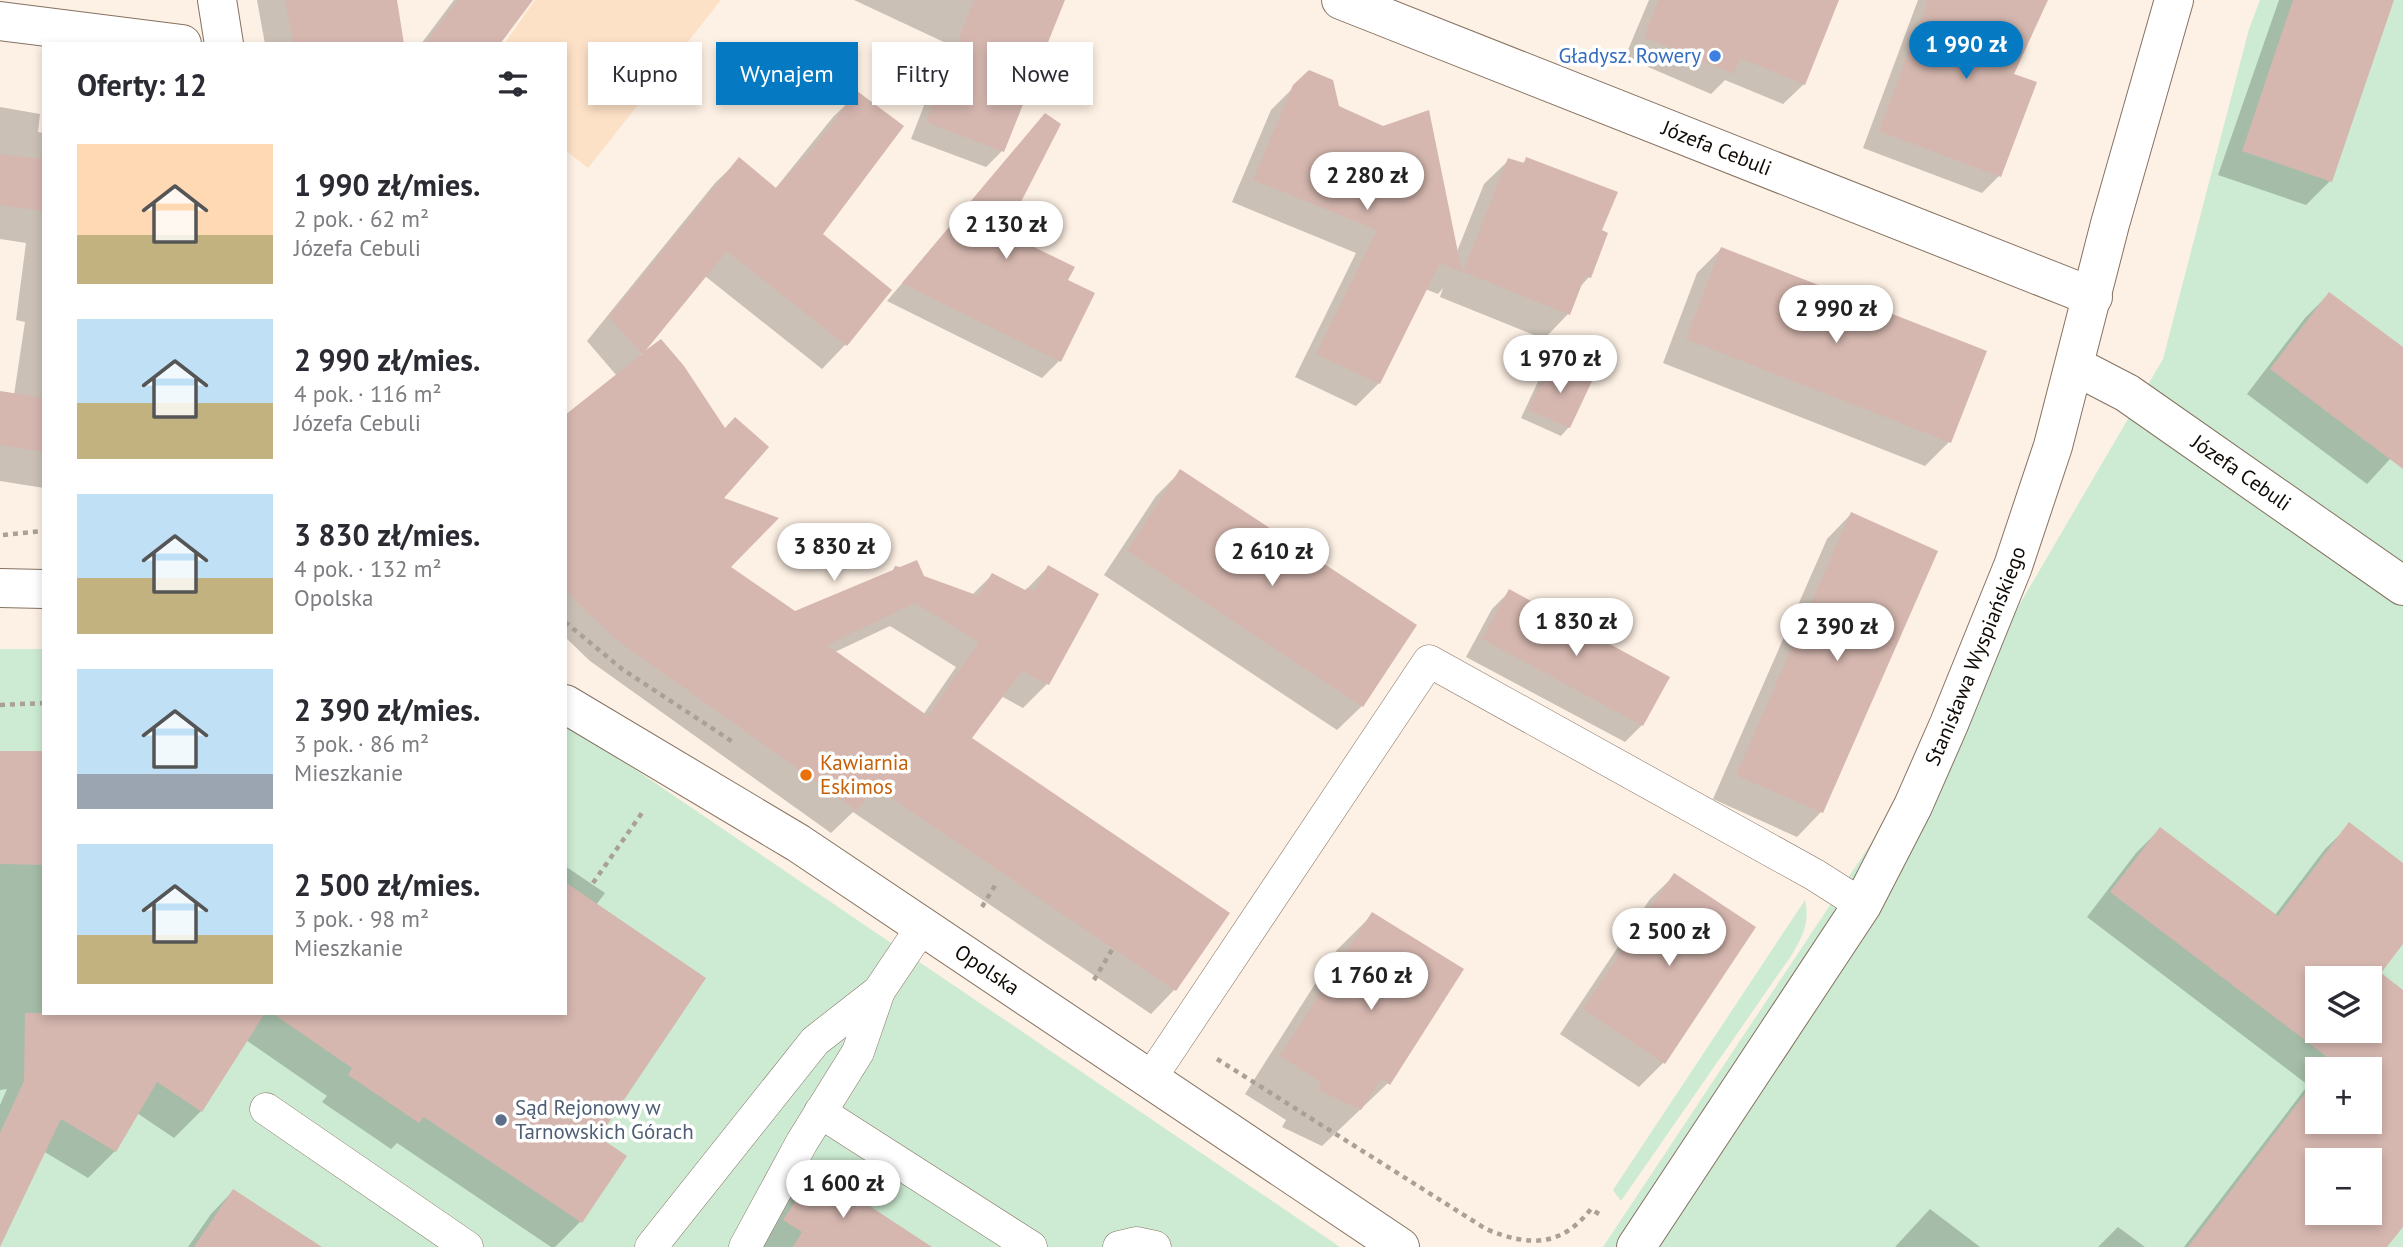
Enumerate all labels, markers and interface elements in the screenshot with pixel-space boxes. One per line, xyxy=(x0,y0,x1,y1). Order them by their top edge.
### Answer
pin: 1 990 zł xyxy=(1894,22,2038,81)
text: 1 990 zł xyxy=(1925,29,2007,58)
chip: Kupno xyxy=(588,42,702,105)
chip: Wynajem xyxy=(716,42,858,105)
chip: Filtry xyxy=(872,42,973,105)
chip: Nowe xyxy=(987,42,1093,105)
place label: Gładysz. Rowery xyxy=(1559,42,1701,69)
marker: Gładysz. Rowery xyxy=(1707,48,1723,64)
text: Oferty: 12 xyxy=(77,65,207,104)
icon: filters xyxy=(494,65,532,103)
street label: Józefa Cebuli xyxy=(1657,114,1776,182)
pin: 2 280 zł xyxy=(1295,152,1439,212)
text: 2 280 zł xyxy=(1326,160,1408,189)
text: 1 990 zł/mies. xyxy=(294,165,480,204)
icon: home xyxy=(133,172,217,256)
pin: 2 130 zł xyxy=(934,202,1078,261)
text: 2 pok. · 62 m² xyxy=(294,204,429,233)
text: 2 130 zł xyxy=(965,209,1047,238)
text: Józefa Cebuli xyxy=(294,233,421,262)
pin: 2 990 zł xyxy=(1764,286,1908,345)
text: 2 990 zł xyxy=(1795,293,1877,322)
pin: 1 970 zł xyxy=(1488,336,1632,395)
text: 2 990 zł/mies. xyxy=(294,340,480,379)
text: 1 970 zł xyxy=(1519,343,1601,372)
icon: home xyxy=(133,347,217,431)
text: 4 pok. · 116 m² xyxy=(294,379,442,408)
text: Józefa Cebuli xyxy=(294,408,421,437)
street label: Józefa Cebuli xyxy=(2185,428,2297,517)
text: 3 830 zł/mies. xyxy=(294,515,480,554)
icon: home xyxy=(133,522,217,606)
pin: 3 830 zł xyxy=(762,524,906,583)
pin: 2 610 zł xyxy=(1200,528,1344,588)
text: 3 830 zł xyxy=(793,531,875,560)
text: 2 610 zł xyxy=(1231,536,1313,565)
street label: Stanisława Wyspiańskiego xyxy=(1918,543,2032,770)
text: 4 pok. · 132 m² xyxy=(294,554,442,583)
text: Opolska xyxy=(294,583,373,612)
pin: 1 830 zł xyxy=(1504,598,1648,658)
pin: 2 390 zł xyxy=(1765,604,1909,663)
text: 1 830 zł xyxy=(1535,606,1617,635)
text: 2 390 zł xyxy=(1796,611,1878,640)
text: 2 390 zł/mies. xyxy=(294,690,480,729)
icon: home xyxy=(133,697,217,781)
text: 3 pok. · 86 m² xyxy=(294,729,429,758)
place label: Kawiarnia Eskimos xyxy=(820,749,909,800)
text: Mieszkanie xyxy=(294,758,403,787)
marker: Kawiarnia Eskimos xyxy=(798,767,814,783)
text: 2 500 zł/mies. xyxy=(294,865,480,904)
icon: home xyxy=(133,872,217,956)
text: 3 pok. · 98 m² xyxy=(294,904,429,933)
pin: 2 500 zł xyxy=(1597,908,1741,968)
text: 2 500 zł xyxy=(1628,916,1710,945)
text: Mieszkanie xyxy=(294,933,403,962)
street label: Opolska xyxy=(950,938,1025,1001)
pin: 1 760 zł xyxy=(1299,953,1443,1012)
text: 1 760 zł xyxy=(1330,960,1412,989)
map controls xyxy=(2305,966,2382,1225)
button: layers xyxy=(2305,966,2382,1043)
button: + xyxy=(2305,1057,2382,1134)
place label: Sąd Rejonowy w Tarnowskich Górach xyxy=(515,1094,694,1145)
marker: Sąd Rejonowy w Tarnowskich Górach xyxy=(493,1112,509,1128)
button: − xyxy=(2305,1148,2382,1225)
pin: 1 600 zł xyxy=(771,1160,915,1220)
text: 1 600 zł xyxy=(802,1168,884,1197)

